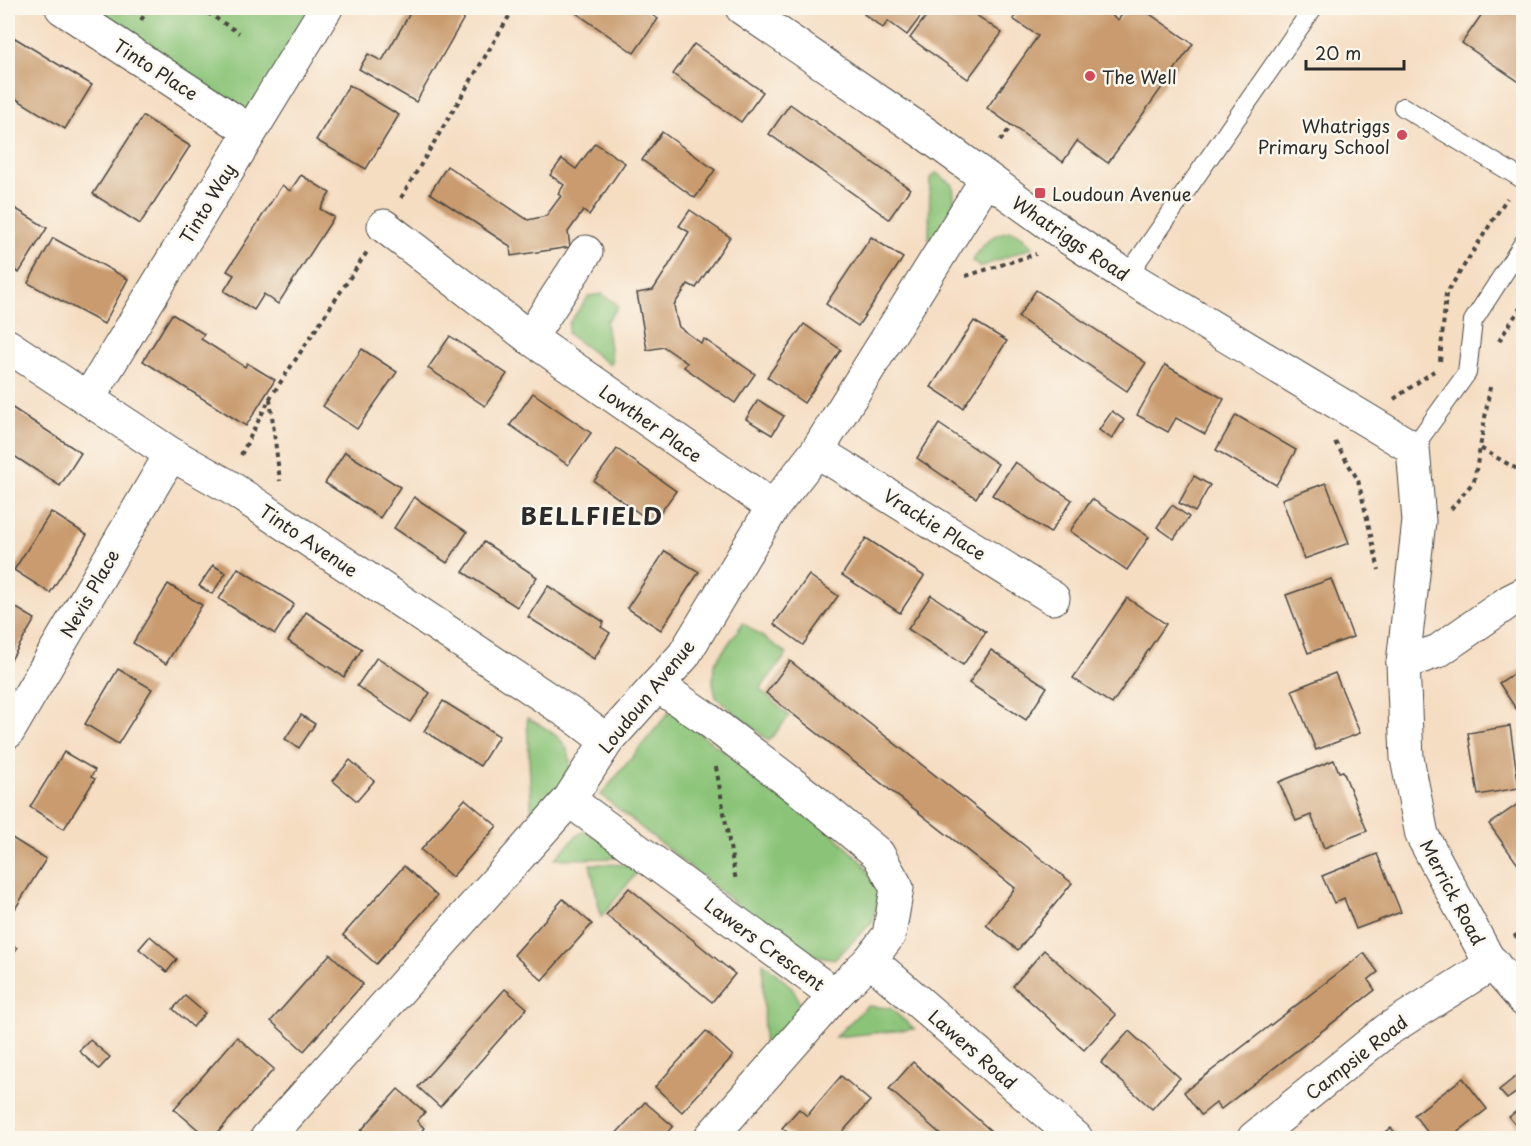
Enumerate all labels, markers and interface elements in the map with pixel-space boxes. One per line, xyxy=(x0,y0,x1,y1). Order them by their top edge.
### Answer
street label: Tinto Place xyxy=(108,32,204,106)
scale bar xyxy=(1306,33,1404,71)
text: 20 m xyxy=(1315,39,1361,66)
place label: The Well xyxy=(1102,63,1177,90)
marker: The Well xyxy=(1083,69,1097,83)
place label: Whatriggs Primary School xyxy=(1258,112,1390,160)
marker: Whatriggs Primary School xyxy=(1395,128,1409,142)
street label: Tinto Way xyxy=(172,158,242,248)
place label: Loudoun Avenue xyxy=(1052,180,1192,207)
marker: Loudoun Avenue xyxy=(1033,186,1047,200)
street label: Whatriggs Road xyxy=(1007,189,1135,287)
street label: Lowther Place xyxy=(594,378,708,468)
street label: Vrackie Place xyxy=(879,482,991,566)
street label: Tinto Avenue xyxy=(254,497,364,583)
district label: BELLFIELD xyxy=(521,497,663,533)
street label: Nevis Place xyxy=(53,544,125,642)
street label: Loudoun Avenue xyxy=(592,633,700,759)
street label: Merrick Road xyxy=(1414,834,1492,950)
street label: Lawers Crescent xyxy=(699,891,831,997)
street label: Lawers Road xyxy=(923,1003,1023,1095)
street label: Campsie Road xyxy=(1299,1008,1413,1106)

